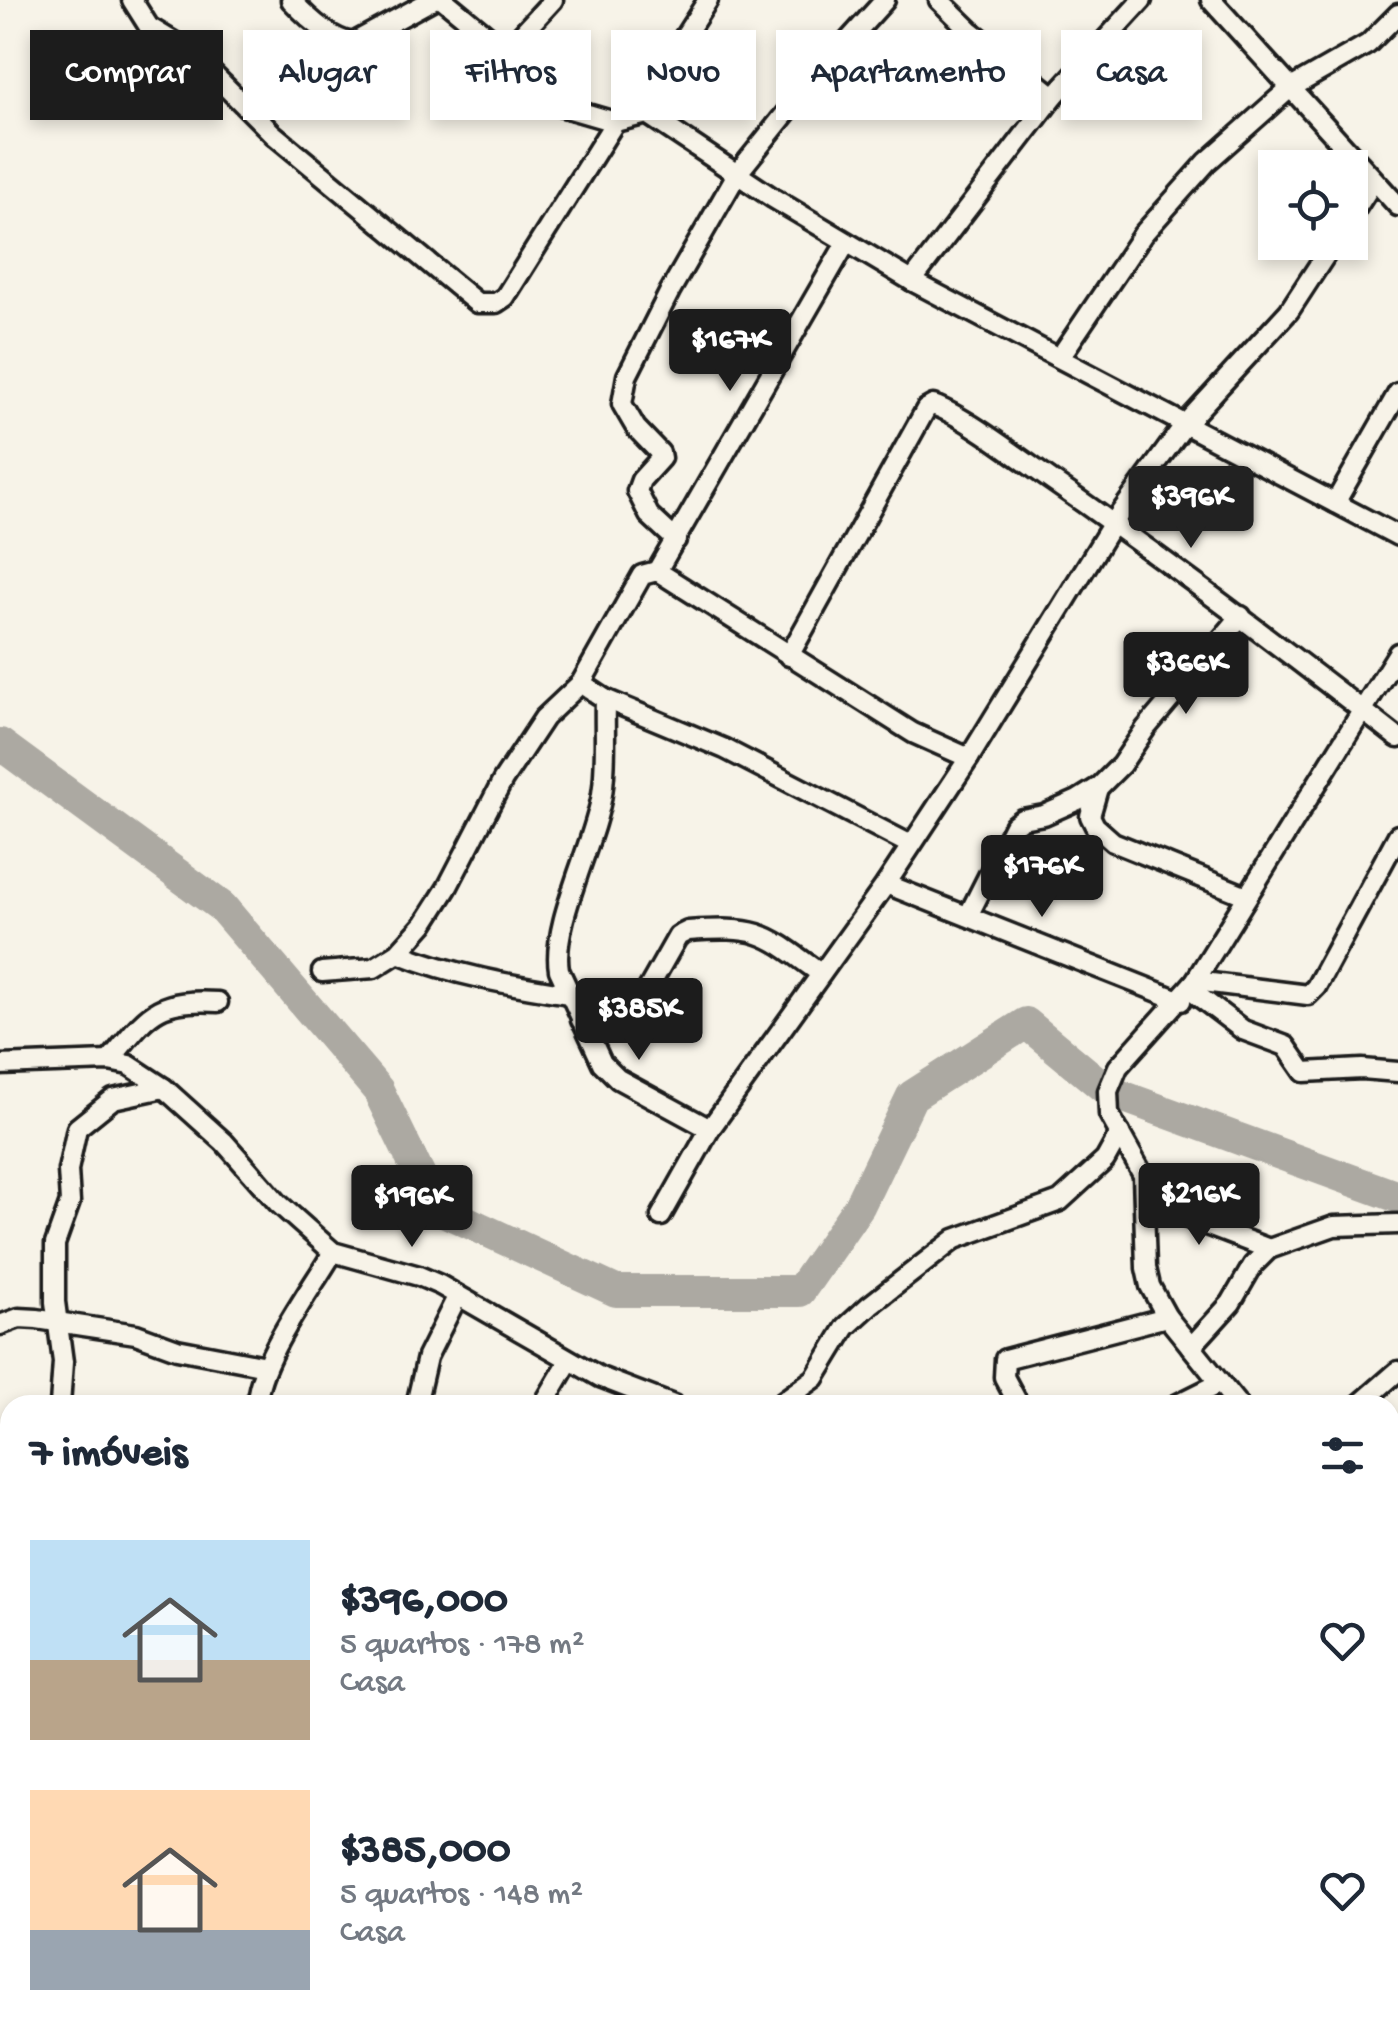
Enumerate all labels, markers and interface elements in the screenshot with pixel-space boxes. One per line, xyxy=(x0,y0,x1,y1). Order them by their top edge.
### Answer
chip: Comprar xyxy=(30,30,223,120)
chip: Alugar xyxy=(243,30,410,120)
chip: Filtros xyxy=(430,30,591,120)
chip: Novo xyxy=(611,30,756,120)
chip: Apartamento xyxy=(776,30,1041,120)
chip: Casa xyxy=(1061,30,1202,120)
map controls xyxy=(1258,150,1368,260)
button: locate xyxy=(1258,150,1368,260)
pin: $167K xyxy=(660,309,800,394)
text: $167K xyxy=(691,322,769,360)
pin: $396K xyxy=(1121,466,1261,551)
text: $396K xyxy=(1151,479,1231,517)
pin: $366K xyxy=(1116,632,1256,717)
text: $366K xyxy=(1145,645,1227,683)
pin: $176K xyxy=(972,835,1112,920)
text: $176K xyxy=(1003,848,1081,886)
pin: $385K xyxy=(569,978,709,1063)
text: $385K xyxy=(598,991,680,1029)
pin: $216K xyxy=(1129,1163,1269,1248)
pin: $196K xyxy=(342,1165,482,1250)
text: $216K xyxy=(1161,1176,1237,1214)
text: $196K xyxy=(373,1178,451,1216)
icon: filters xyxy=(1315,1428,1370,1483)
text: 7 imóveis xyxy=(30,1431,187,1480)
text: $396,000 xyxy=(340,1578,508,1627)
icon: home xyxy=(110,1580,230,1700)
icon: heart xyxy=(1315,1613,1370,1668)
text: 5 quartos · 178 m² xyxy=(340,1627,584,1665)
text: Casa xyxy=(340,1665,405,1703)
text: $385,000 xyxy=(340,1828,511,1877)
icon: home xyxy=(110,1830,230,1950)
icon: heart xyxy=(1315,1863,1370,1918)
text: 5 quartos · 148 m² xyxy=(340,1877,583,1915)
text: Casa xyxy=(340,1915,405,1953)

